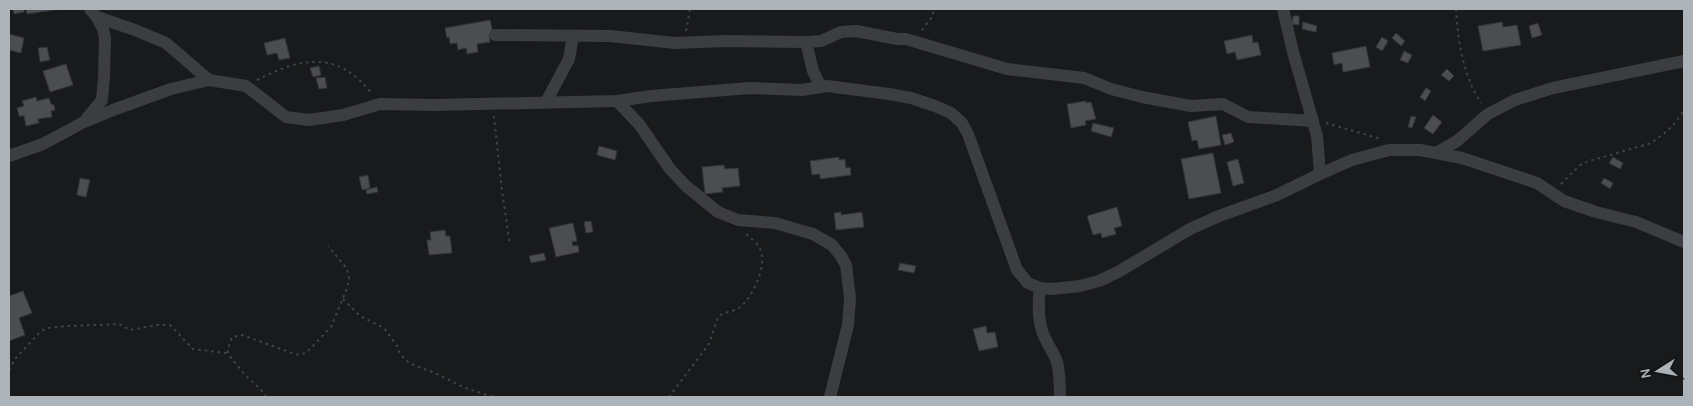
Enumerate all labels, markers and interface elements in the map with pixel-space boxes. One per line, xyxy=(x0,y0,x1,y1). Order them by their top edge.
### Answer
north arrow xyxy=(1633,346,1683,396)
text: N xyxy=(1636,367,1655,380)

